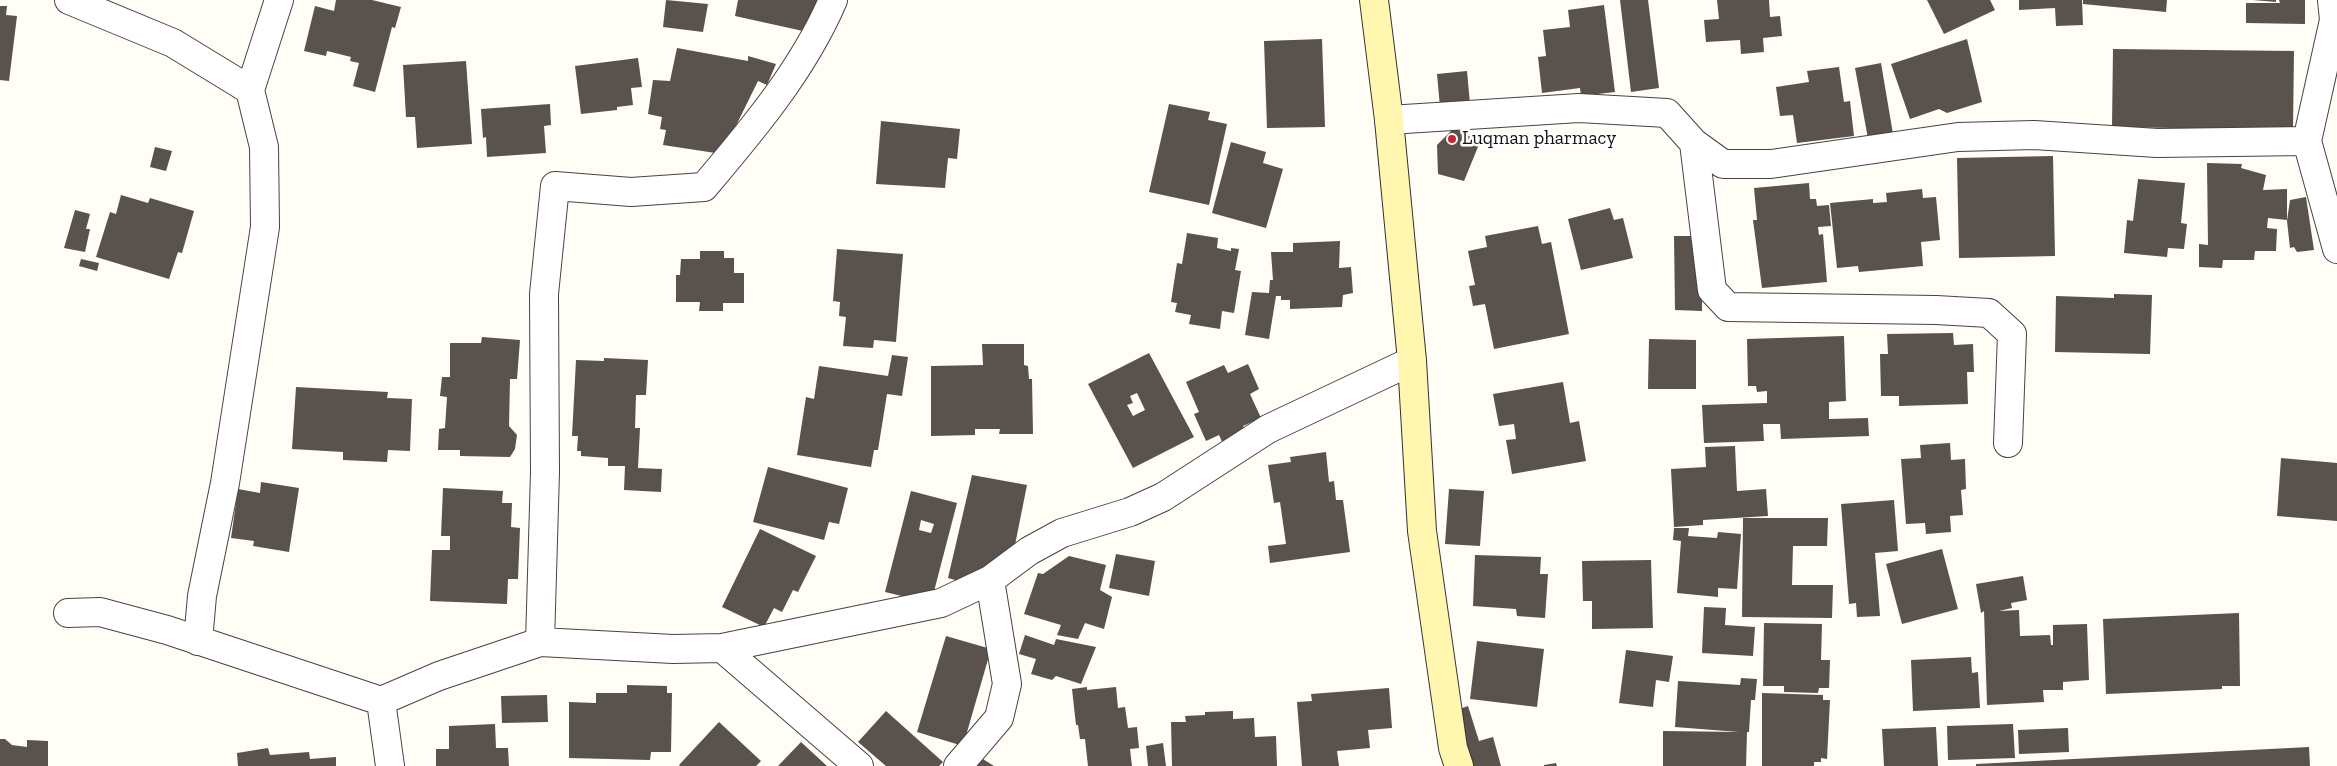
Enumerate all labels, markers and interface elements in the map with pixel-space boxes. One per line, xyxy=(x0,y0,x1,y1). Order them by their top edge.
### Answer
place label: Luqman pharmacy xyxy=(1462,128,1616,150)
marker: Luqman pharmacy xyxy=(1446,133,1458,145)

